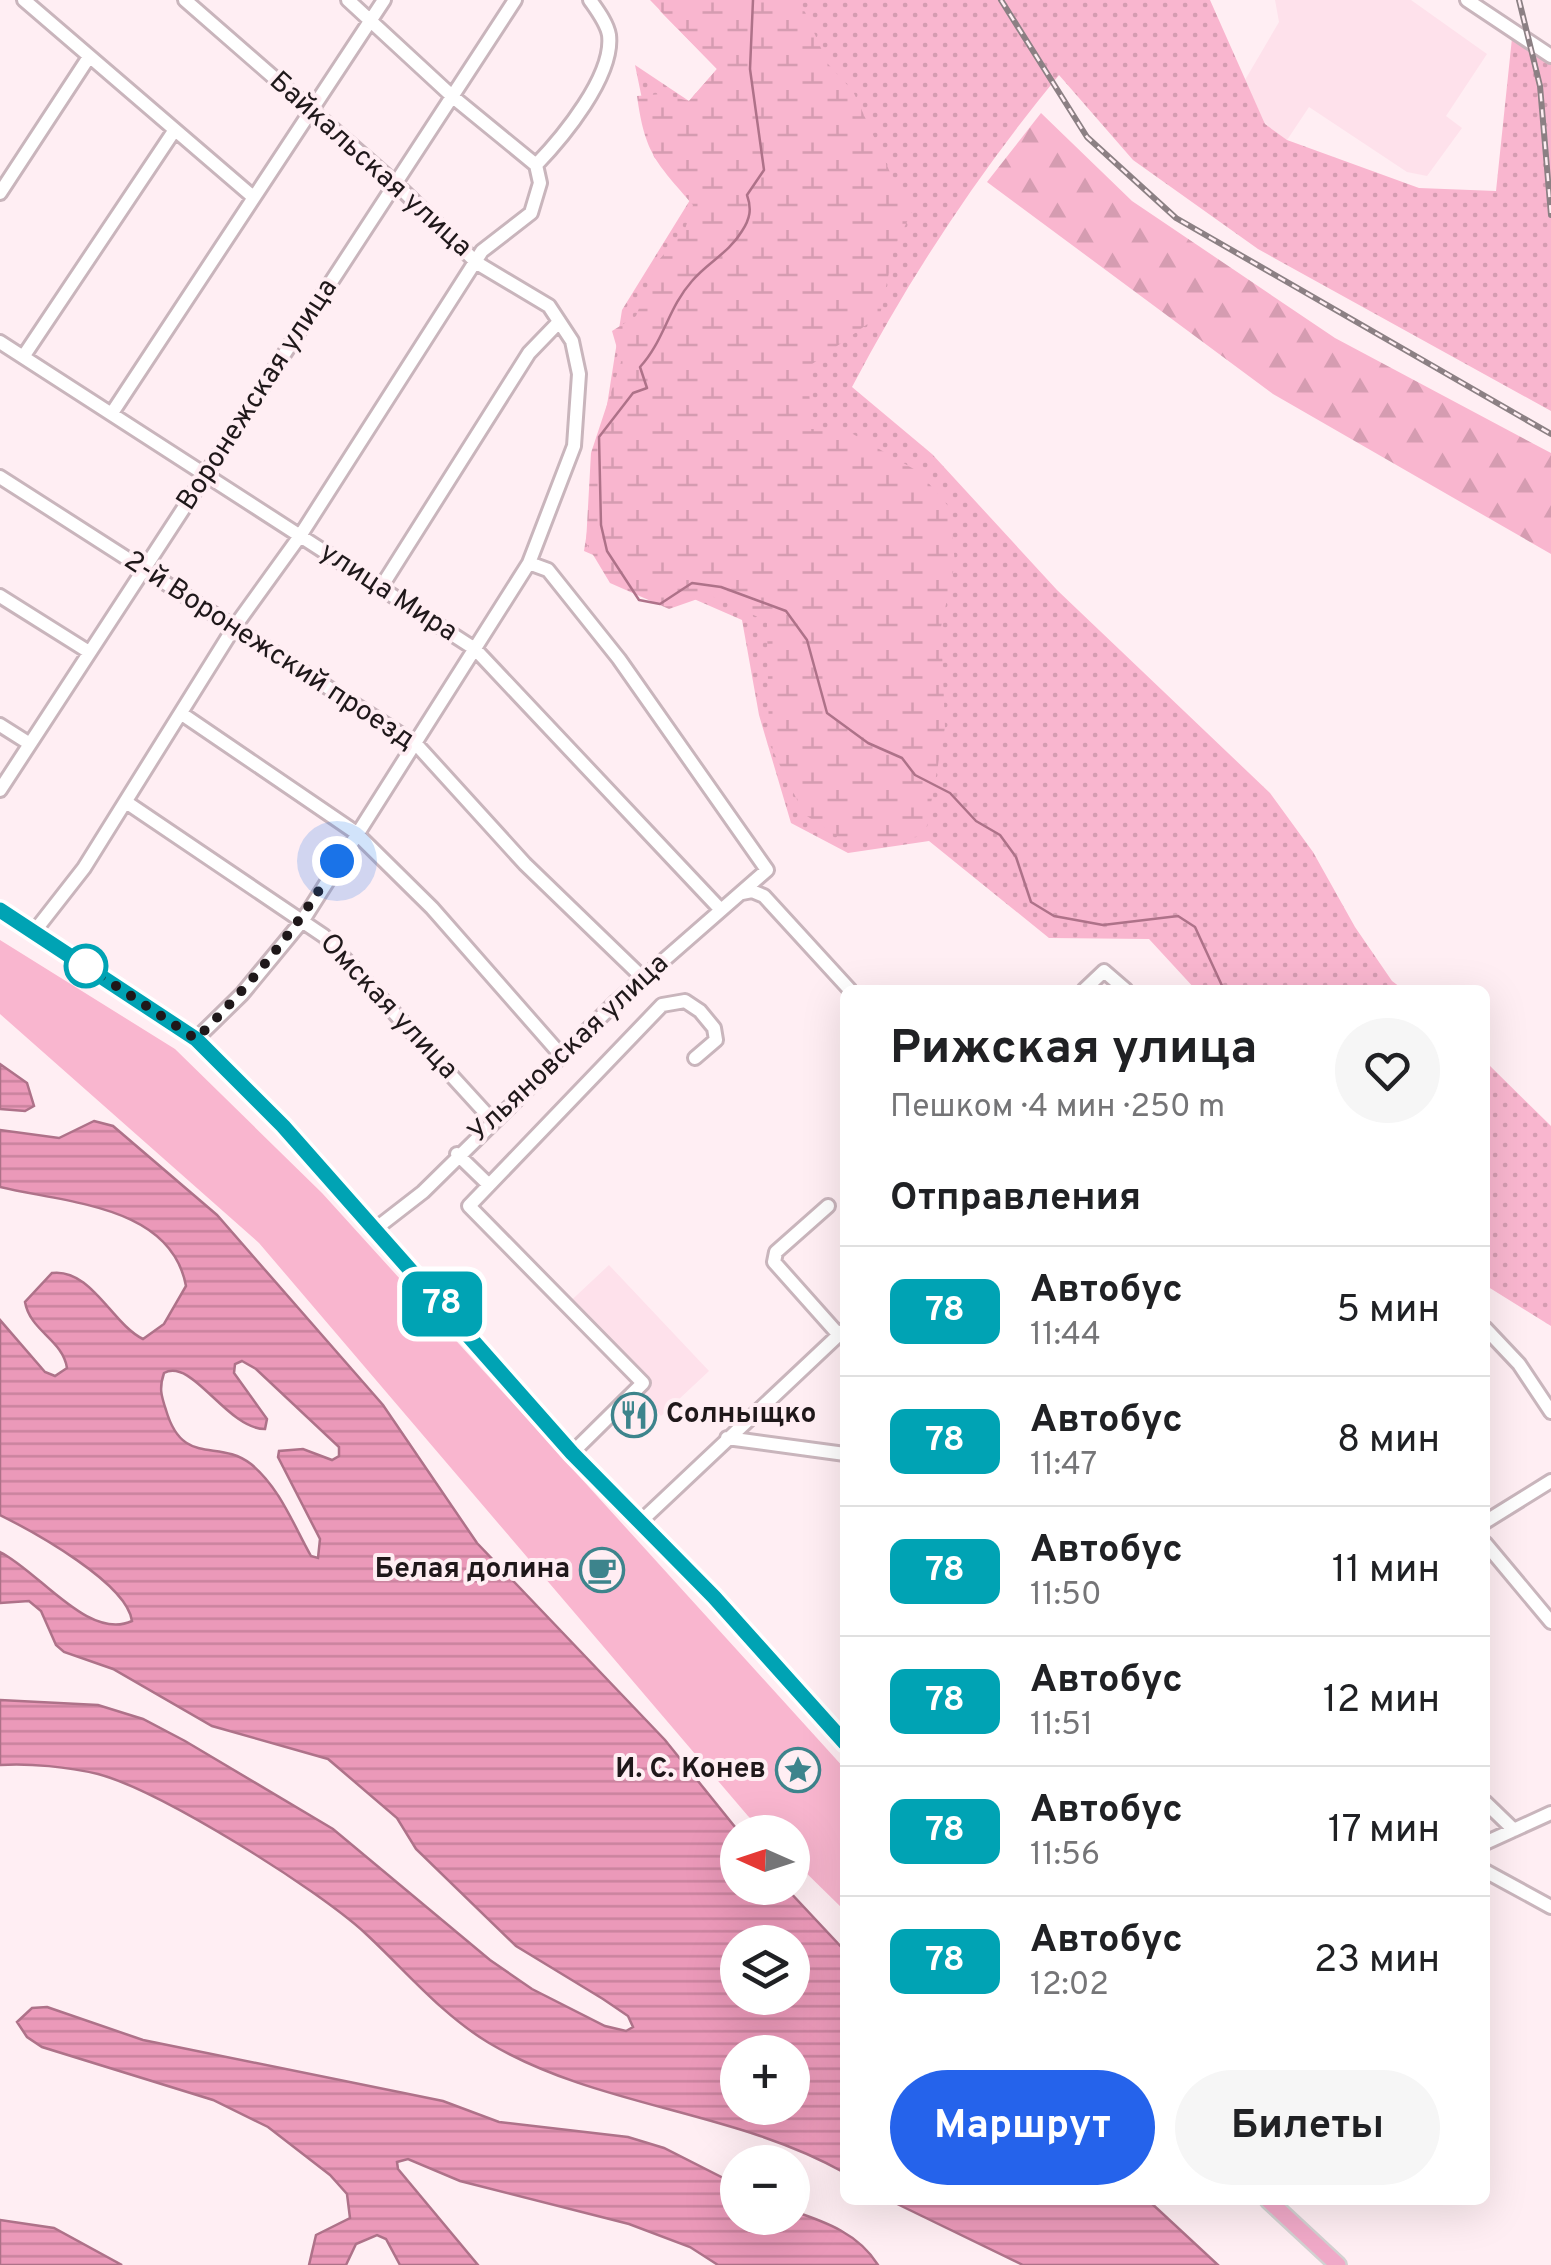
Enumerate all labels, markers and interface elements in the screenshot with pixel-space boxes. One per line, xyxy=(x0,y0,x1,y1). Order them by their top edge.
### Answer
street label: Байкальская улица xyxy=(261,64,479,266)
street label: Воронежская улица xyxy=(170,272,346,518)
street label: улица Мира xyxy=(312,535,464,651)
street label: 2-й Воронежский проезд xyxy=(117,543,421,759)
your location xyxy=(312,836,362,886)
street label: Омская улица xyxy=(311,926,465,1088)
unlabelled marker xyxy=(65,945,107,987)
street label: Ульяновская улица xyxy=(461,947,677,1151)
button: heart xyxy=(1335,1018,1440,1123)
text: Рижская улица xyxy=(890,1020,1257,1080)
text: Пешком · 4 мин · 250 m xyxy=(890,1088,1225,1128)
text: Отправления xyxy=(890,1175,1141,1224)
text: Автобус xyxy=(1030,1267,1183,1316)
line badge: 78 xyxy=(397,1272,487,1336)
text: 78 xyxy=(422,1282,462,1326)
text: 5 мин xyxy=(1337,1287,1440,1336)
text: 78 xyxy=(925,1289,965,1333)
text: 11:44 xyxy=(1030,1316,1101,1356)
restaurant icon: Солныщко xyxy=(611,1392,657,1438)
place label: Солныщко xyxy=(666,1397,816,1433)
text: Автобус xyxy=(1030,1397,1183,1446)
text: 8 мин xyxy=(1337,1417,1440,1466)
text: 78 xyxy=(925,1419,965,1463)
text: 11:47 xyxy=(1030,1446,1097,1486)
text: Автобус xyxy=(1030,1527,1183,1576)
cafe icon: Белая долина xyxy=(579,1547,625,1593)
text: 11 мин xyxy=(1332,1547,1440,1596)
text: 78 xyxy=(925,1549,965,1593)
place label: Белая долина xyxy=(375,1552,570,1588)
text: 11:50 xyxy=(1030,1576,1101,1616)
text: Автобус xyxy=(1030,1657,1183,1706)
text: 12 мин xyxy=(1323,1677,1440,1726)
text: 78 xyxy=(925,1679,965,1723)
text: 11:51 xyxy=(1030,1706,1093,1746)
place icon: И. С. Конев xyxy=(775,1747,821,1793)
place label: И. С. Конев xyxy=(615,1752,766,1788)
text: Автобус xyxy=(1030,1787,1183,1836)
text: 17 мин xyxy=(1328,1807,1440,1856)
text: 78 xyxy=(925,1809,965,1853)
north arrow xyxy=(720,1815,810,1905)
map controls xyxy=(720,1815,810,2235)
text: 11:56 xyxy=(1030,1836,1100,1876)
text: Автобус xyxy=(1030,1917,1183,1966)
button: layers xyxy=(720,1925,810,2015)
text: 23 мин xyxy=(1314,1937,1440,1986)
text: 78 xyxy=(925,1939,965,1983)
text: 12:02 xyxy=(1030,1966,1109,2006)
button: + xyxy=(720,2035,810,2125)
button: Маршрут xyxy=(890,2070,1155,2185)
button: Билеты xyxy=(1175,2070,1440,2185)
button: − xyxy=(720,2145,810,2235)

